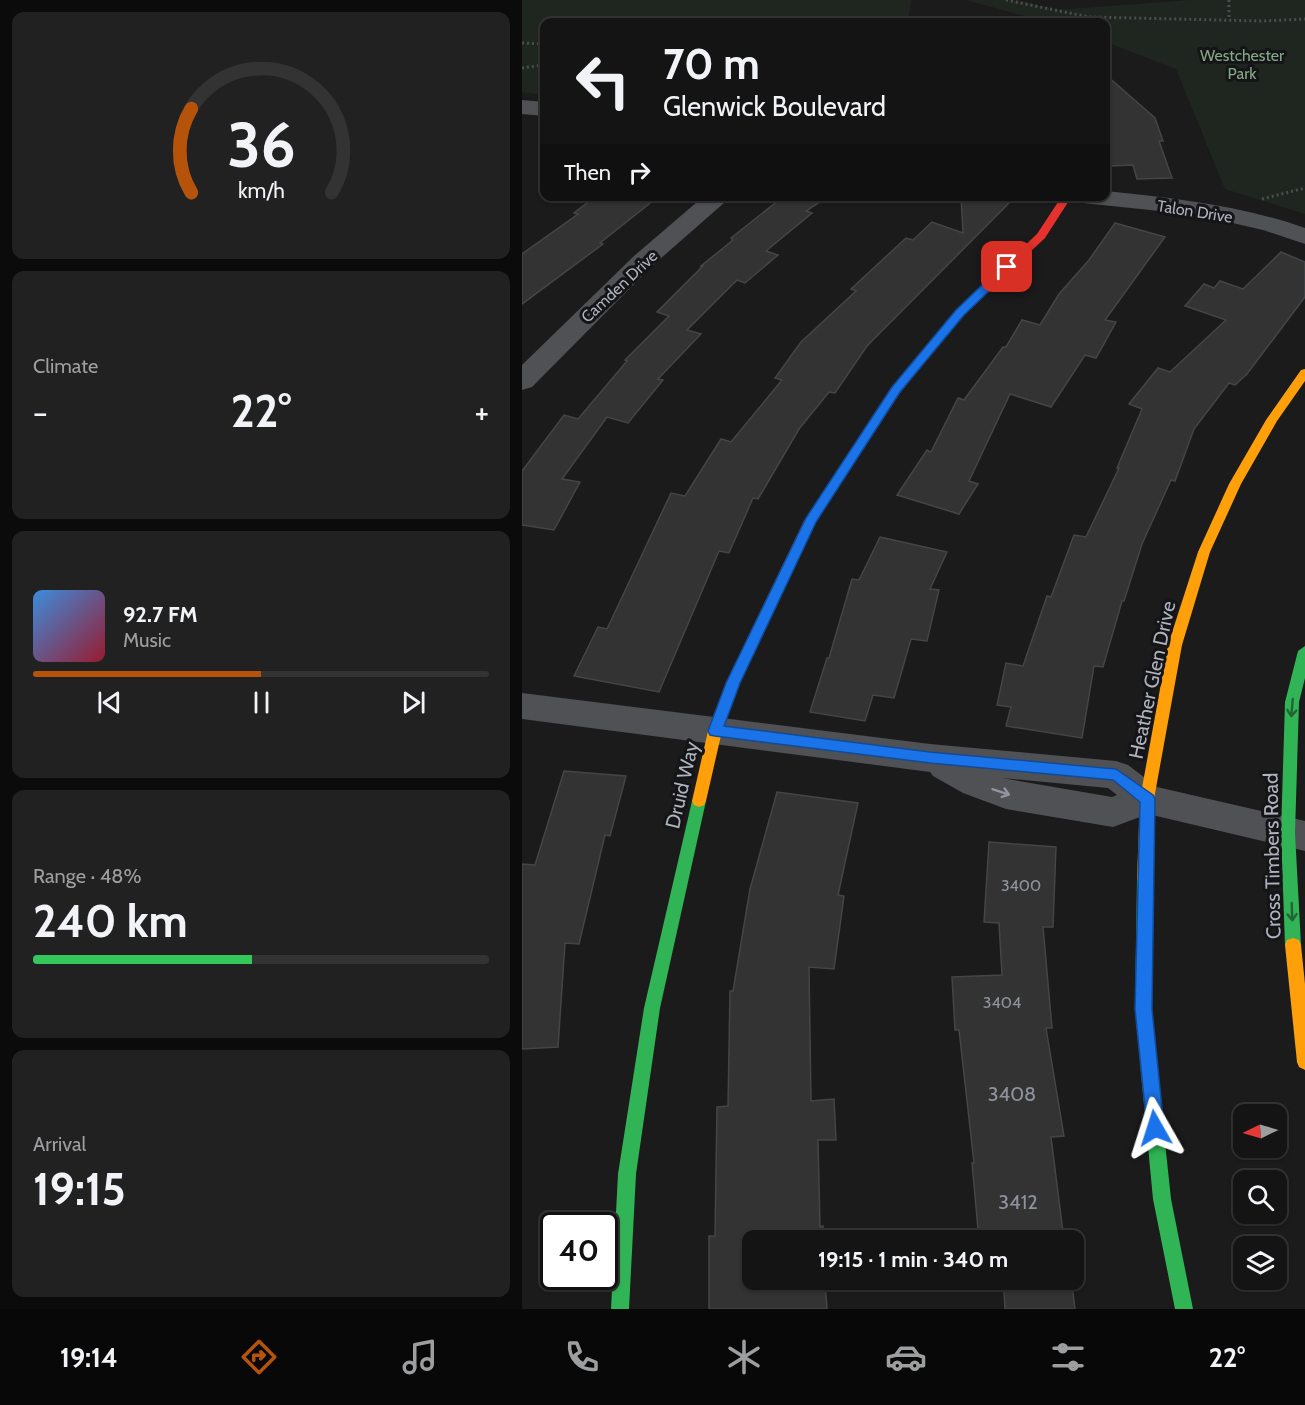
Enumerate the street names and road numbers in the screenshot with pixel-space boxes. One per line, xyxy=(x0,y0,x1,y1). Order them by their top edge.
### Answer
street label: Talon Drive xyxy=(1156,196,1234,227)
street label: Camden Drive xyxy=(577,246,661,326)
street label: Heather Glen Drive xyxy=(1124,599,1180,761)
street label: Druid Way xyxy=(660,739,704,831)
street label: Cross Timbers Road xyxy=(1259,773,1285,939)

